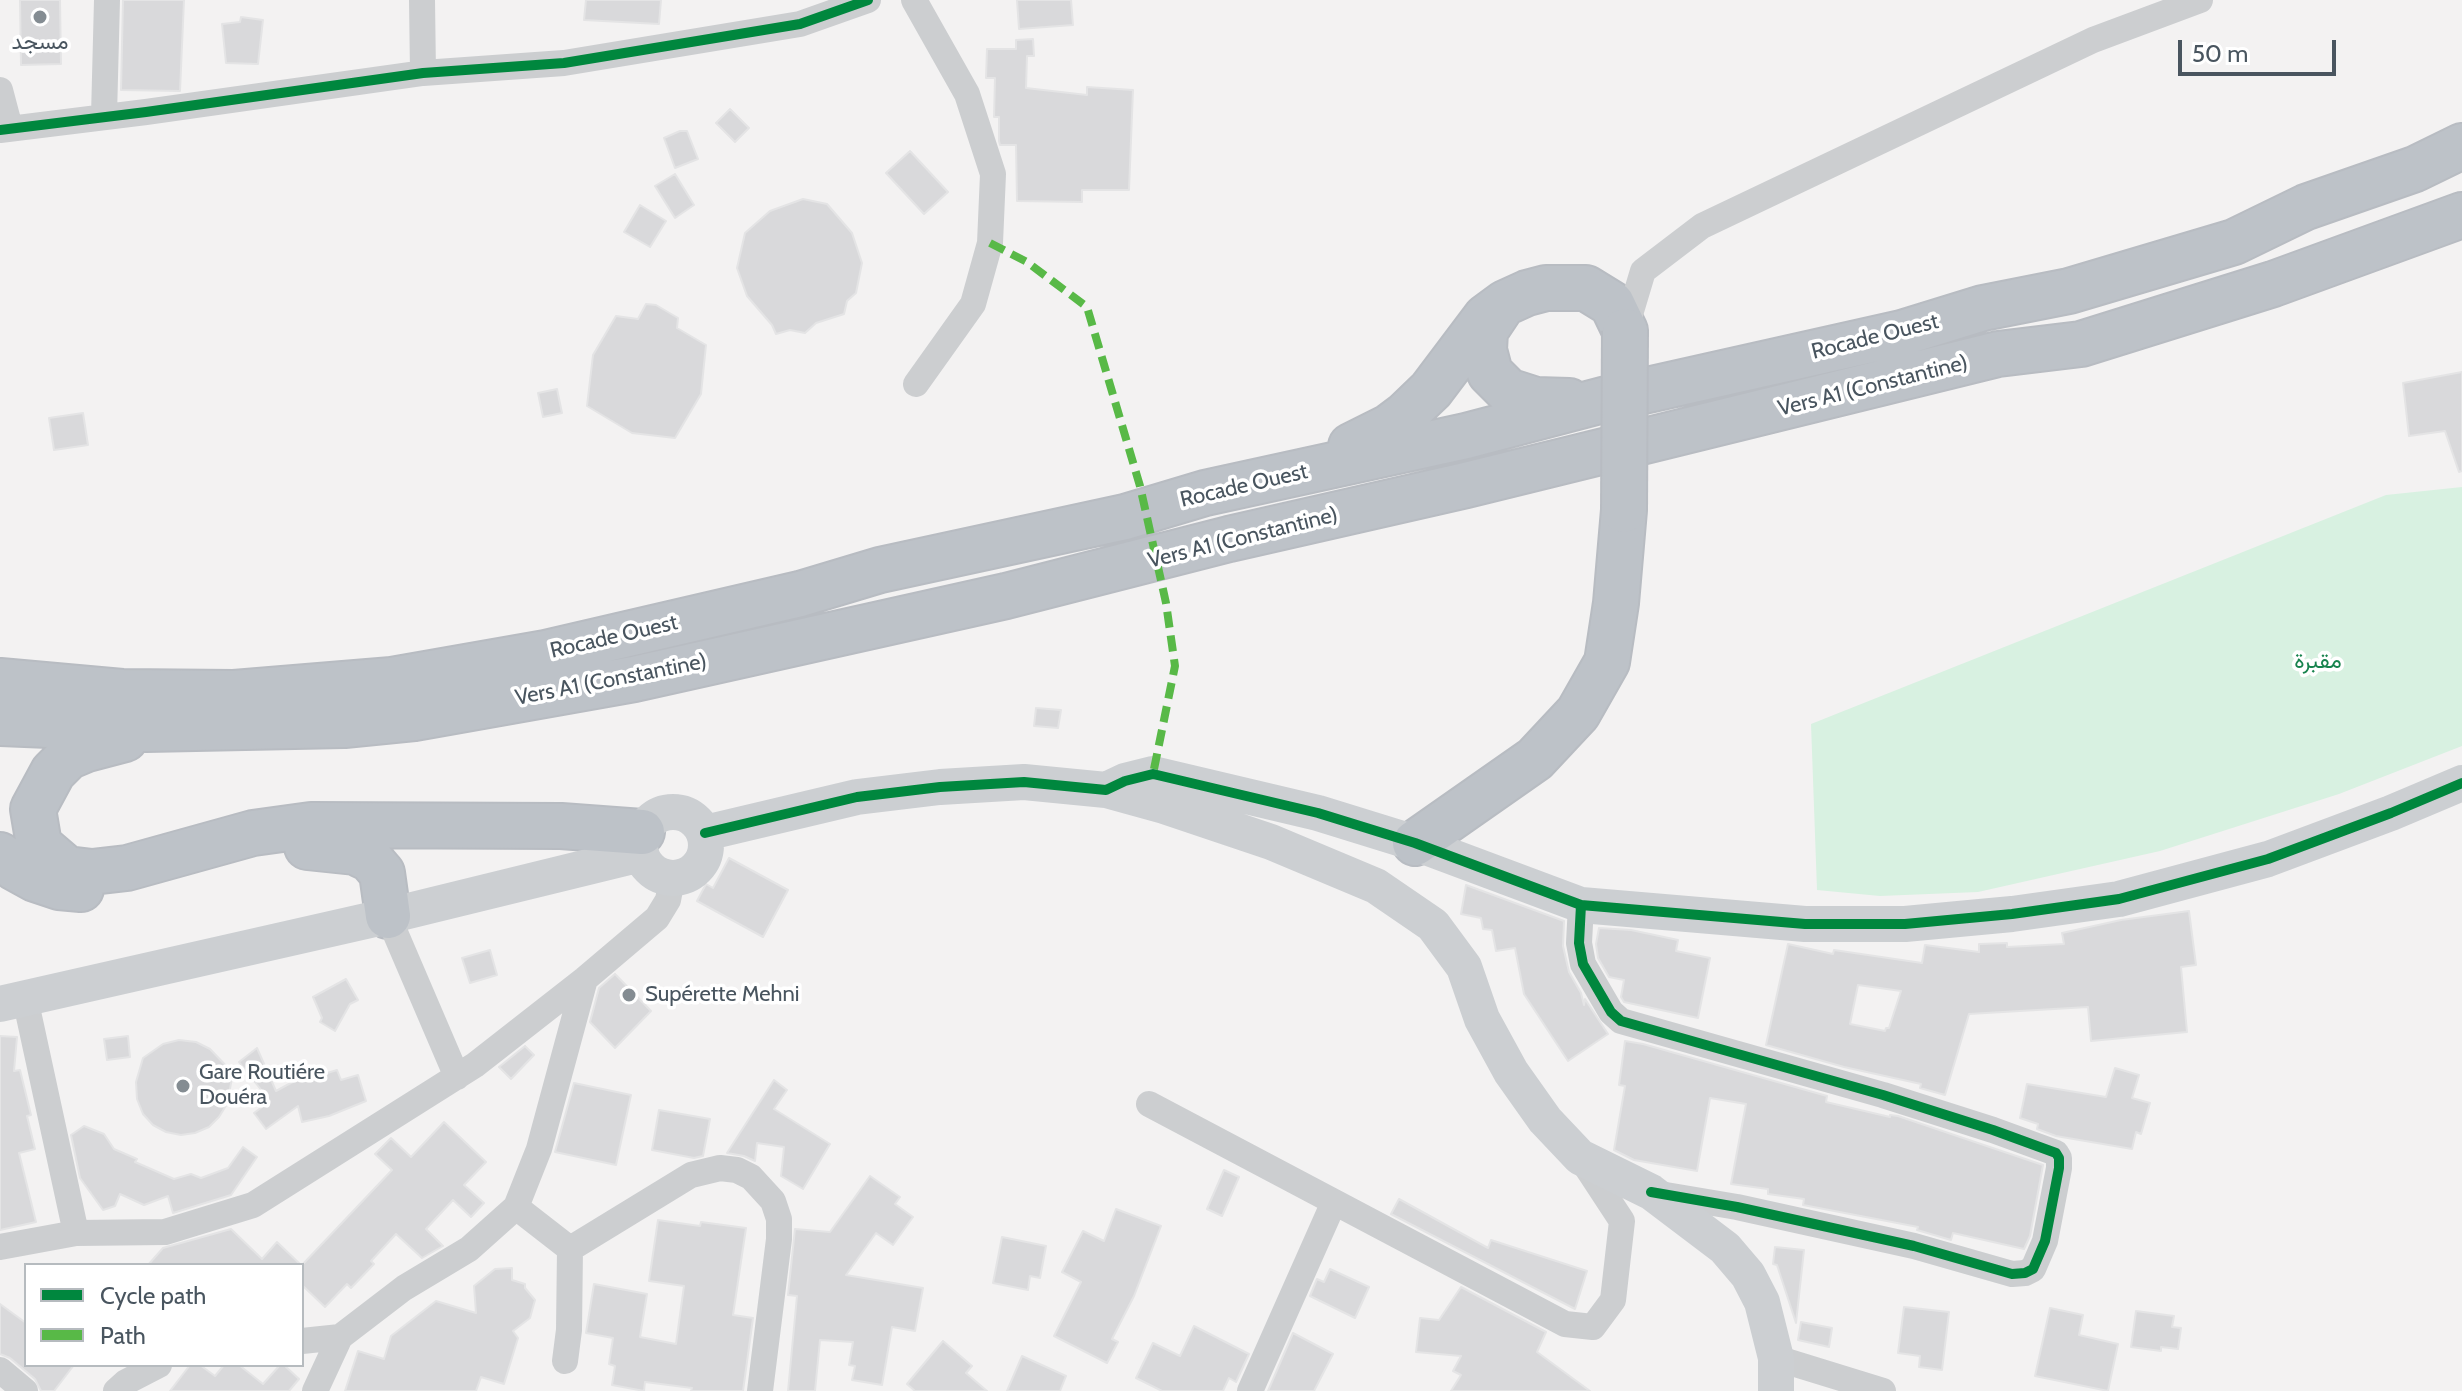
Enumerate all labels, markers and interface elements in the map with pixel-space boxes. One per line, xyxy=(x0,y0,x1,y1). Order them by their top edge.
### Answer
marker: مسجد xyxy=(31,8,49,26)
scale bar xyxy=(2182,24,2340,74)
place label: مسجد xyxy=(12,30,68,56)
text: 50 m xyxy=(2192,39,2248,68)
street label: Rocade Ouest xyxy=(1809,308,1941,366)
street label: Vers A1 (Constantine) xyxy=(1775,350,1971,422)
street label: Rocade Ouest xyxy=(1178,459,1310,513)
street label: Vers A1 (Constantine) xyxy=(1145,502,1341,574)
street label: Rocade Ouest xyxy=(548,610,680,664)
street label: Vers A1 (Constantine) xyxy=(513,648,709,712)
park label: مقبرة xyxy=(2294,649,2342,675)
place label: Supérette Mehni xyxy=(645,982,799,1008)
marker: Supérette Mehni xyxy=(620,986,638,1004)
place label: Gare Routiére Douéra xyxy=(199,1060,325,1112)
marker: Gare Routiére Douéra xyxy=(174,1077,192,1095)
legend xyxy=(24,1263,304,1367)
text: Cycle path xyxy=(100,1281,206,1310)
text: Path xyxy=(100,1321,146,1350)

